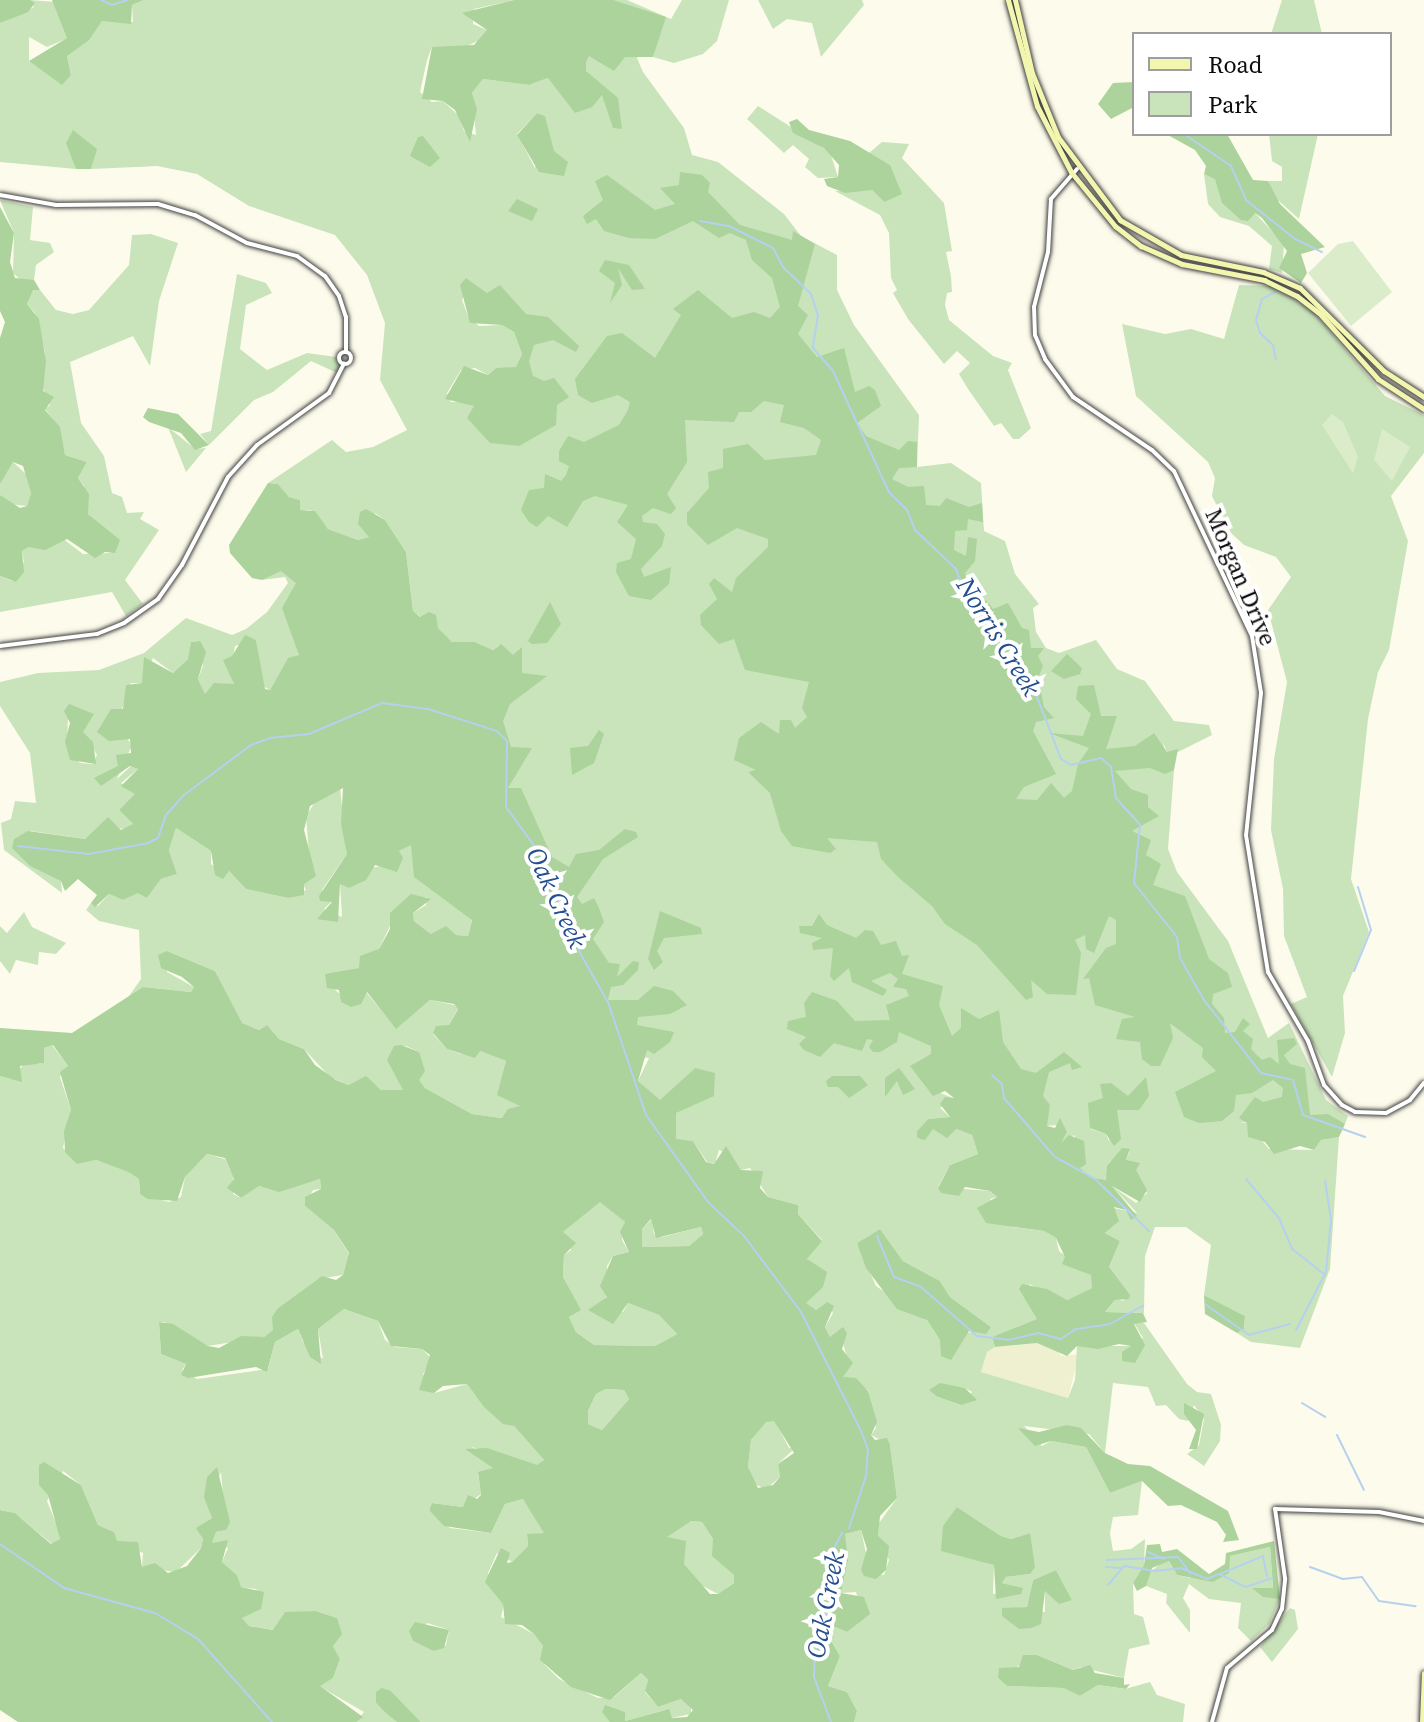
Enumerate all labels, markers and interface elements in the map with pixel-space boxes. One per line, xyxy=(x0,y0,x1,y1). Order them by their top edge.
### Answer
legend xyxy=(1132,32,1392,136)
text: Road xyxy=(1208,48,1262,81)
text: Park xyxy=(1208,88,1257,121)
street label: Morgan Drive xyxy=(1199,504,1283,650)
water label: Norris Creek xyxy=(949,572,1047,702)
water label: Oak Creek xyxy=(519,843,593,953)
water label: Oak Creek xyxy=(800,1549,852,1661)

